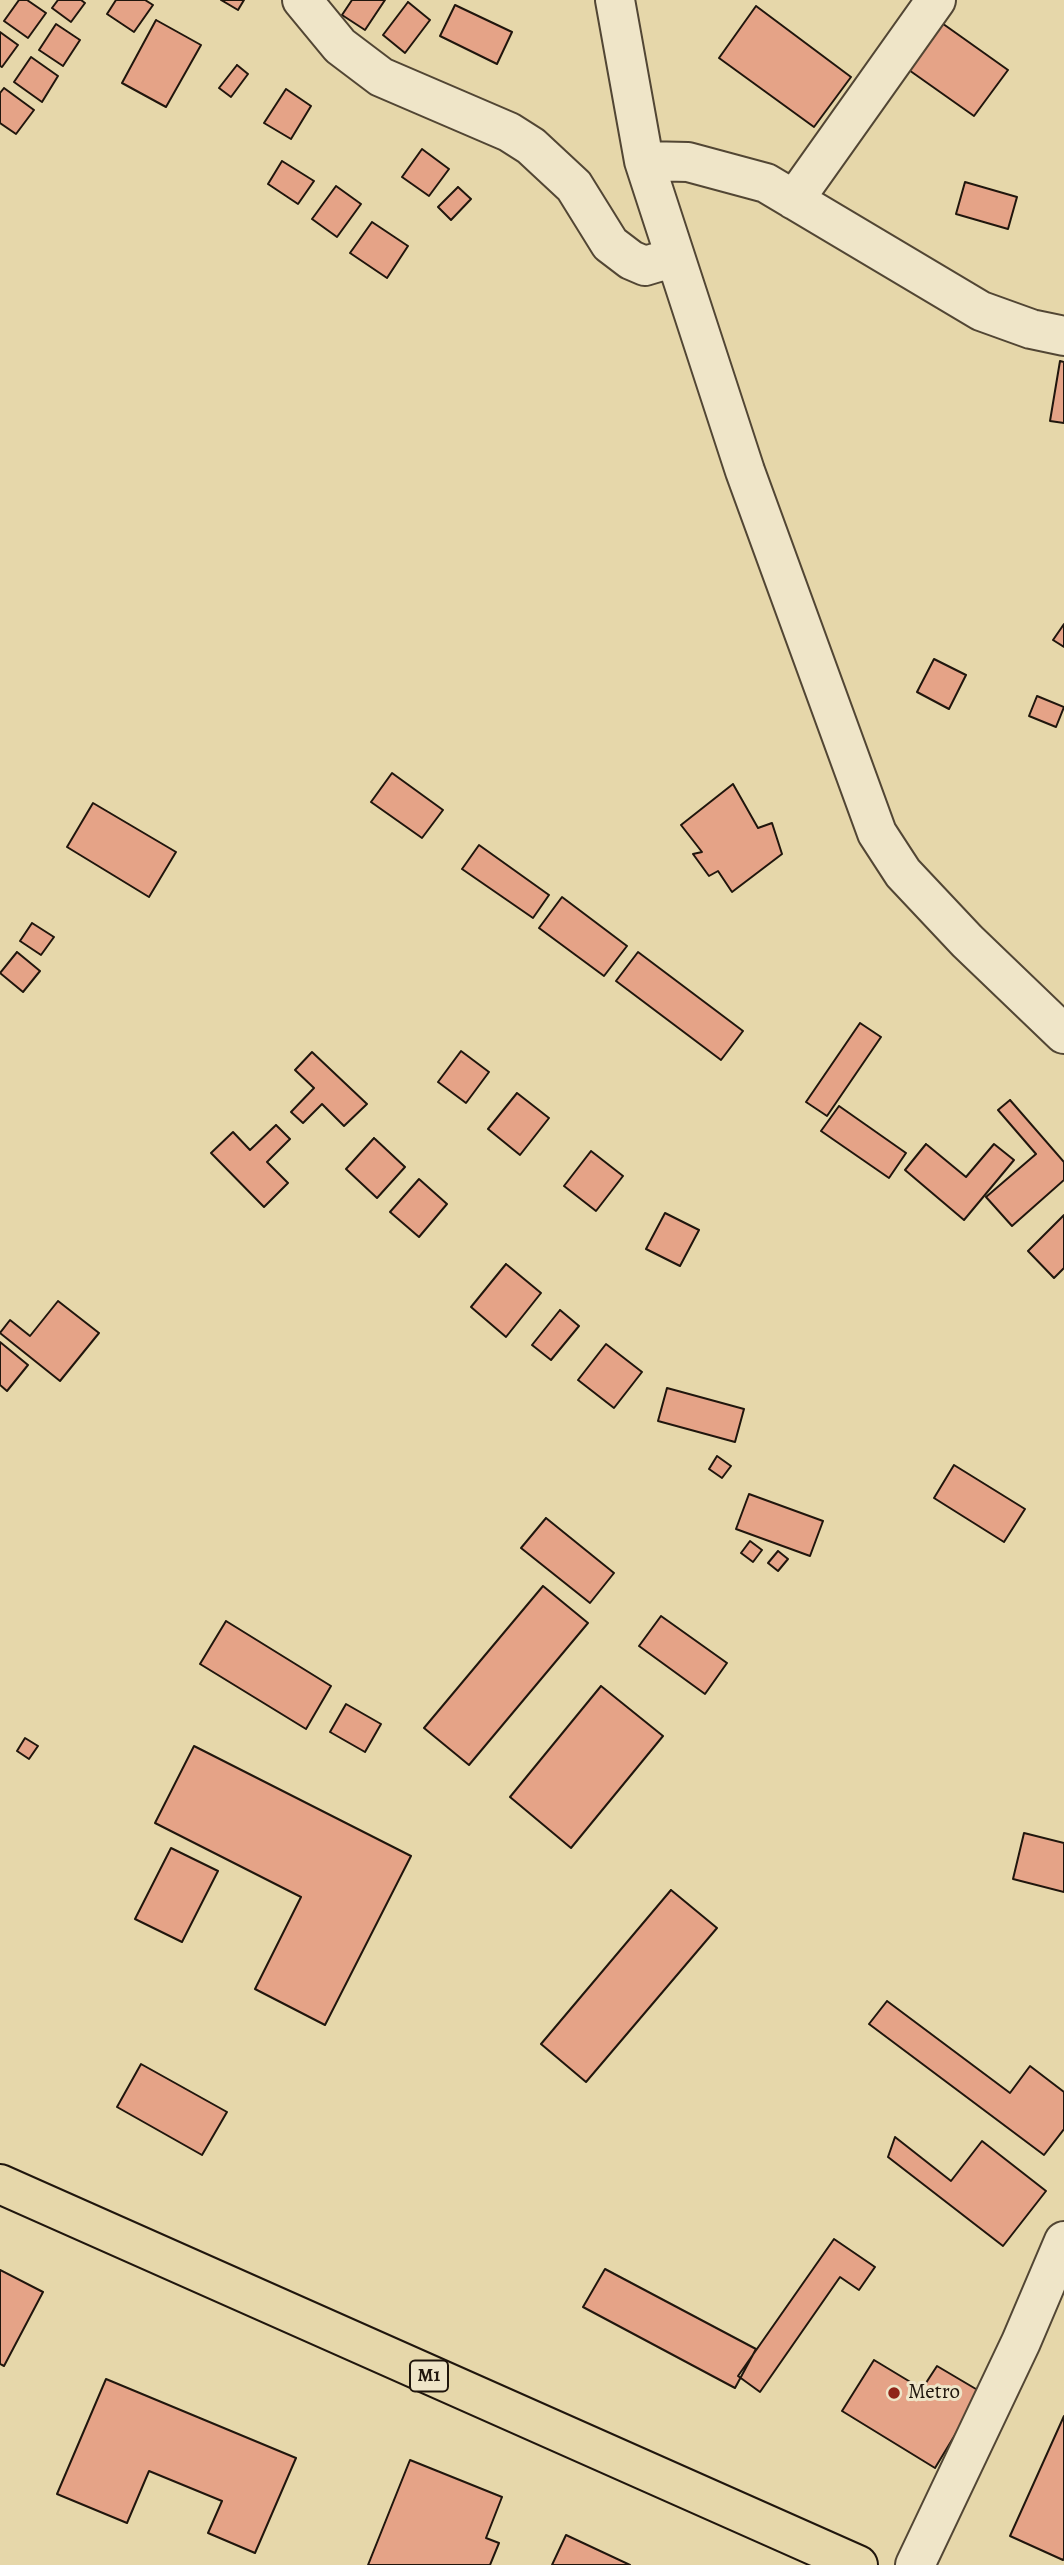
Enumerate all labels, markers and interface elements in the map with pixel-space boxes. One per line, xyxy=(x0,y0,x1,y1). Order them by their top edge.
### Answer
road number: M1 xyxy=(410,2360,448,2392)
place label: Metro xyxy=(908,2380,960,2406)
marker: Metro xyxy=(886,2385,902,2401)

